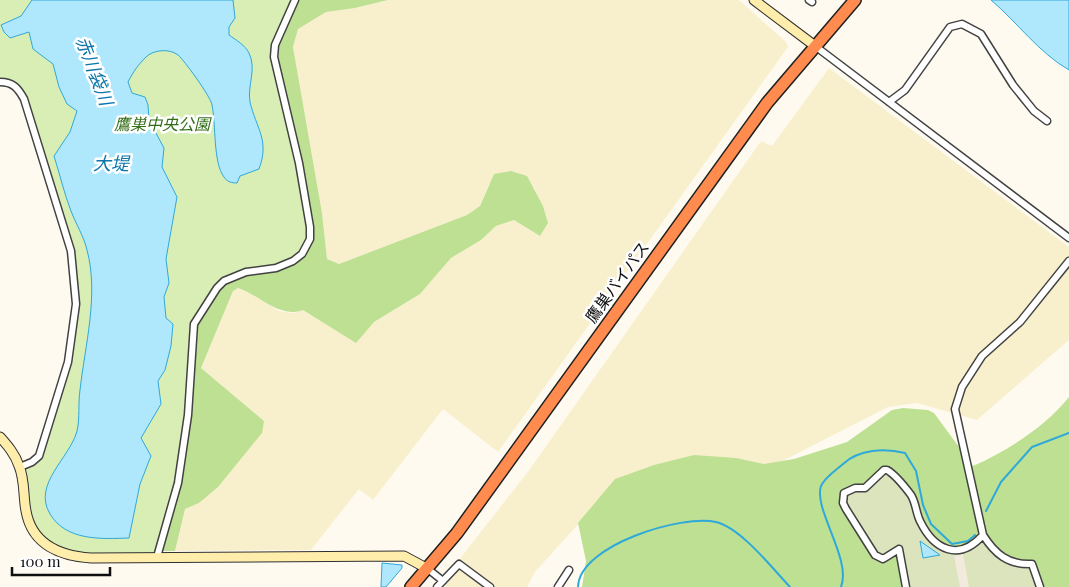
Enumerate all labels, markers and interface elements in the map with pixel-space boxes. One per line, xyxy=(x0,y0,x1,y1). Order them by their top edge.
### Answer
water label: 赤川袋川 xyxy=(71,33,120,110)
park label: 鷹巣中央公園 xyxy=(114,113,212,134)
water label: 大堤 xyxy=(93,151,131,175)
street label: 鷹巣バイパス xyxy=(580,237,653,327)
scale bar xyxy=(12,544,110,576)
text: 100 m xyxy=(20,551,61,571)

